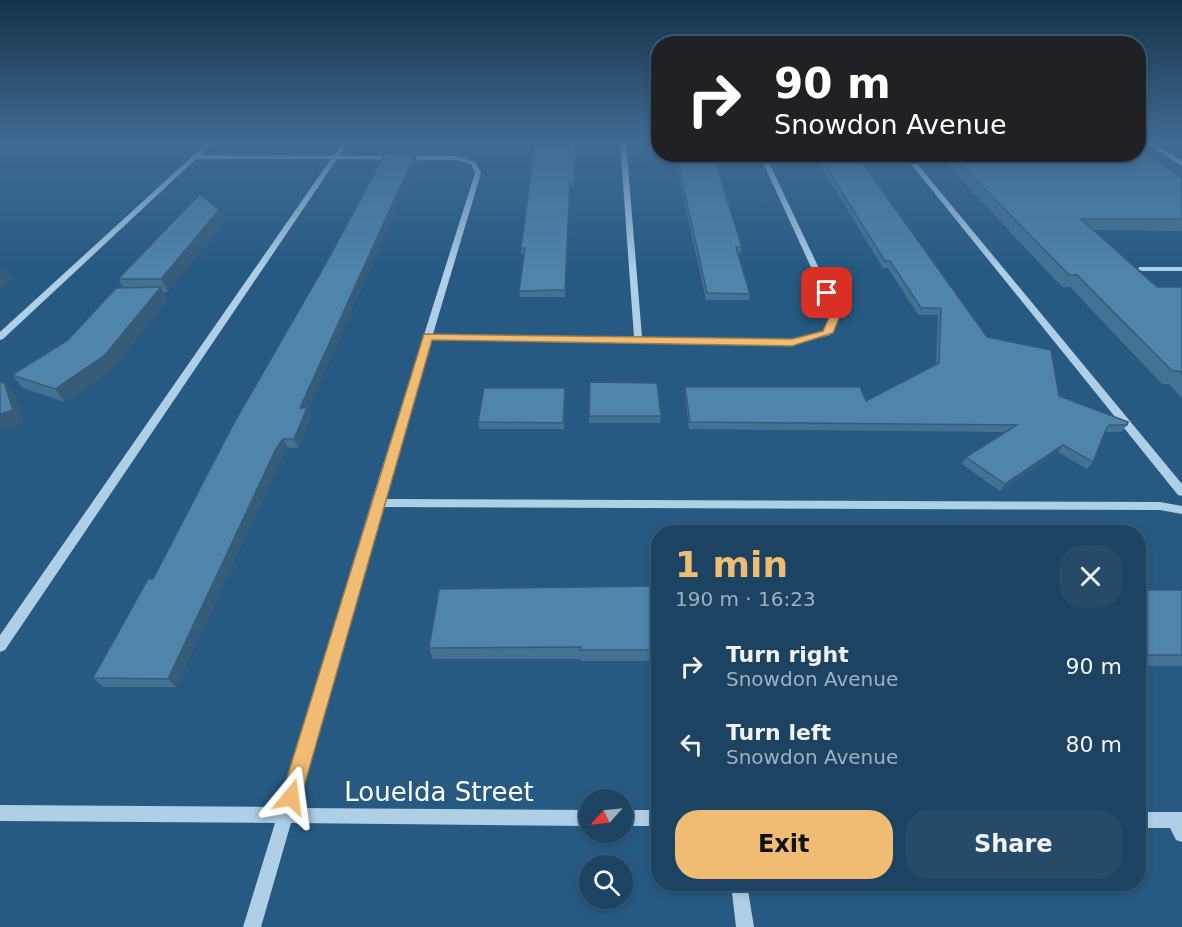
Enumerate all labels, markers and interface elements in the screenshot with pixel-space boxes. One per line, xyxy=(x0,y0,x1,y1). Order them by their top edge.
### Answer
text: 90 m xyxy=(774,59,891,108)
icon: right xyxy=(675,60,753,138)
text: Snowdon Avenue xyxy=(774,109,1007,140)
pin xyxy=(801,267,852,318)
icon: arrive xyxy=(810,276,843,309)
text: 1 min xyxy=(675,544,788,585)
button: close xyxy=(1059,545,1122,608)
text: 190 m · 16:23 xyxy=(675,587,816,611)
text: Turn right xyxy=(726,642,849,667)
icon: right xyxy=(675,650,708,683)
text: 90 m xyxy=(1066,654,1122,679)
text: Snowdon Avenue xyxy=(726,667,898,691)
text: Turn left xyxy=(726,720,831,745)
icon: left xyxy=(675,728,708,761)
text: 80 m xyxy=(1066,732,1122,757)
text: Snowdon Avenue xyxy=(726,745,898,769)
position arrow xyxy=(259,765,323,829)
street label: Louelda Street xyxy=(344,777,534,807)
north arrow xyxy=(579,789,633,843)
map controls xyxy=(579,789,633,909)
button: Exit xyxy=(675,810,893,879)
button: Share xyxy=(905,810,1122,879)
button: search xyxy=(579,855,633,909)

